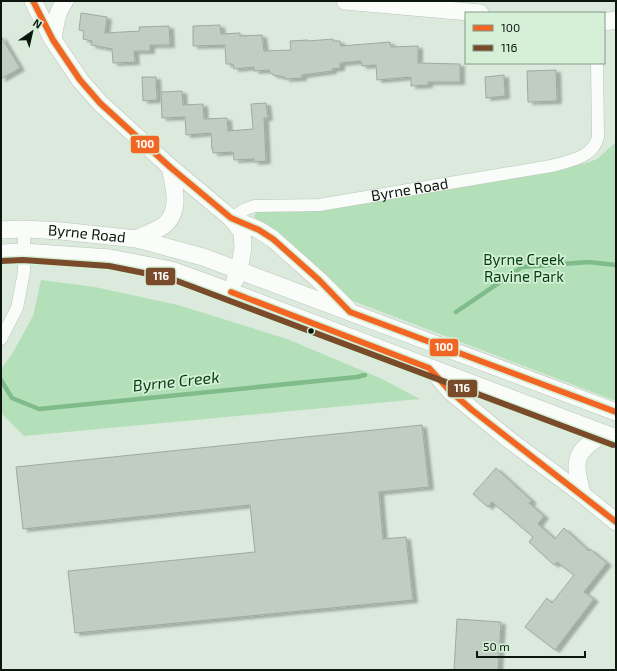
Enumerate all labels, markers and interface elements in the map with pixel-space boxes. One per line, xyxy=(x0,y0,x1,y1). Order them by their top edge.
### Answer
north arrow xyxy=(12,12,52,52)
legend xyxy=(465,12,605,64)
text: N xyxy=(31,16,45,31)
text: 100 xyxy=(501,20,520,34)
text: 116 xyxy=(501,40,518,54)
line badge: 100 xyxy=(130,135,160,154)
text: 100 xyxy=(136,137,154,150)
street label: Byrne Road xyxy=(370,173,449,204)
street label: Byrne Road xyxy=(48,220,127,246)
park label: Byrne Creek Ravine Park xyxy=(483,250,565,285)
line badge: 116 xyxy=(145,267,176,286)
text: 116 xyxy=(153,269,170,282)
unlabelled marker xyxy=(306,326,316,336)
line badge: 100 xyxy=(429,338,459,357)
text: 100 xyxy=(435,340,453,353)
water label: Byrne Creek xyxy=(132,367,220,395)
line badge: 116 xyxy=(447,379,478,398)
text: 116 xyxy=(454,381,471,394)
scale bar xyxy=(477,633,585,659)
text: 50 m xyxy=(483,639,510,653)

